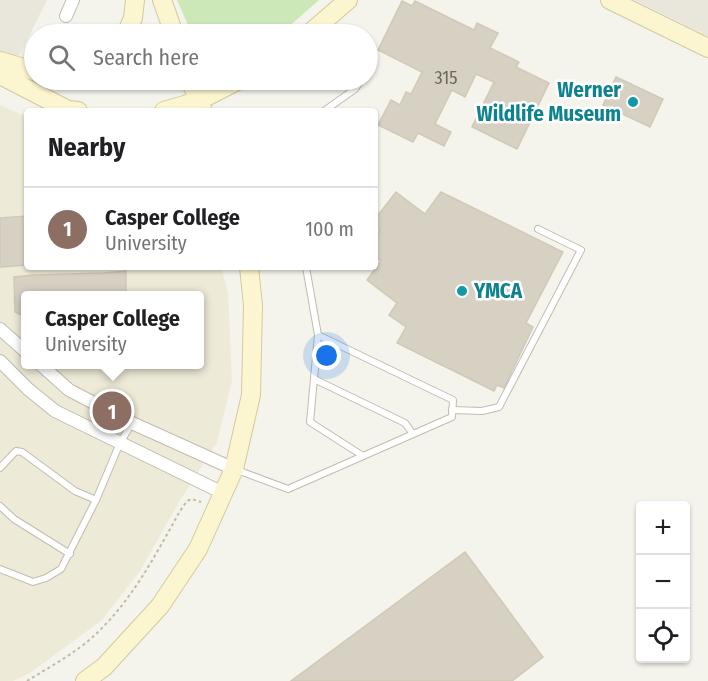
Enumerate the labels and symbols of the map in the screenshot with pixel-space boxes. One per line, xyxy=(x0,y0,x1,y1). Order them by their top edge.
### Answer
house number: 315 xyxy=(435,67,457,89)
place label: Werner Wildlife Museum xyxy=(477,77,621,127)
marker: Werner Wildlife Museum xyxy=(626,95,640,109)
place label: YMCA xyxy=(473,278,523,304)
marker: YMCA xyxy=(455,284,469,298)
your location xyxy=(312,341,341,370)
pin: 1 xyxy=(92,388,132,434)

